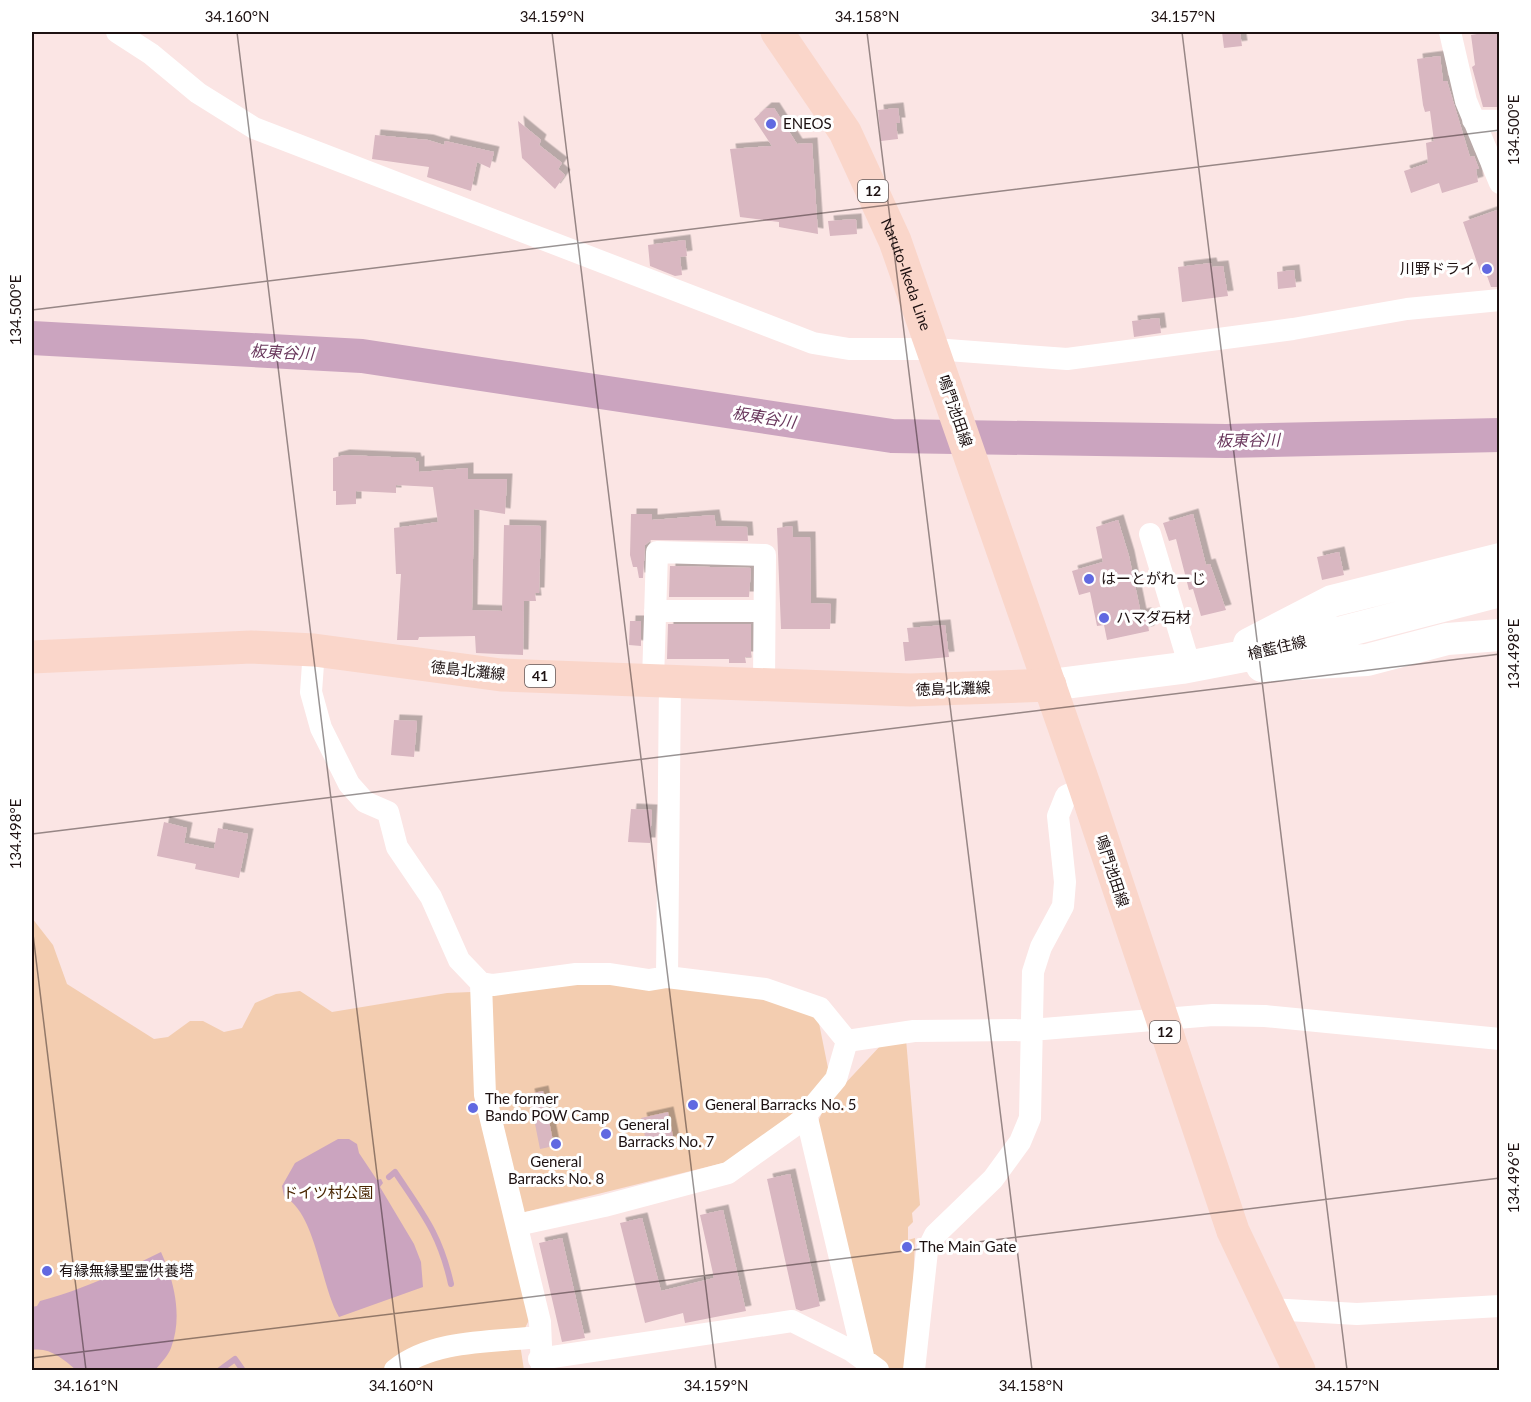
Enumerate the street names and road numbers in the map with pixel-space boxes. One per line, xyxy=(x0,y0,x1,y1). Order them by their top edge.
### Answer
road number: 12 xyxy=(858,180,888,202)
street label: Naruto-Ikeda Line xyxy=(878,215,936,333)
street label: 鳴門池田線 xyxy=(935,372,977,449)
street label: 檜藍住線 xyxy=(1246,632,1308,663)
street label: 徳島北灘線 xyxy=(430,657,506,683)
road number: 41 xyxy=(525,665,555,687)
street label: 徳島北灘線 xyxy=(915,678,991,698)
street label: 鳴門池田線 xyxy=(1093,832,1133,909)
road number: 12 xyxy=(1150,1021,1180,1043)

